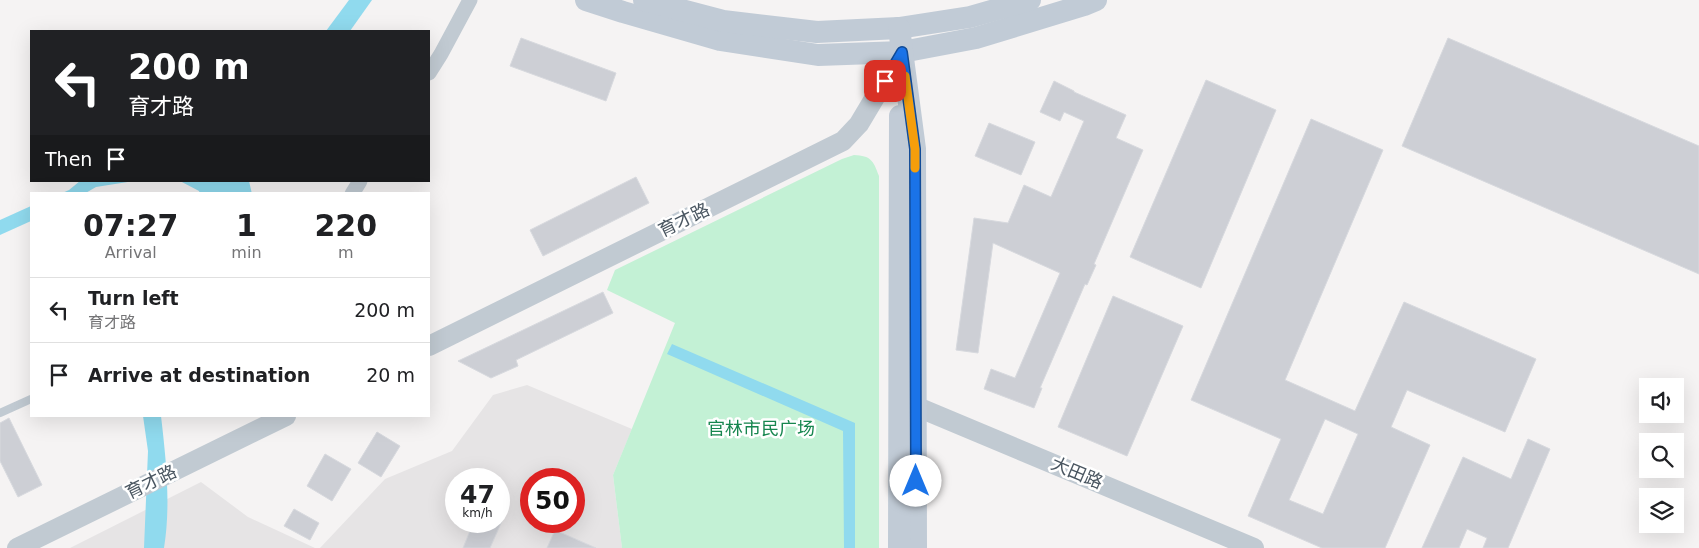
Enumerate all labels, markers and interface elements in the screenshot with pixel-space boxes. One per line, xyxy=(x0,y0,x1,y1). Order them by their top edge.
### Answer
text: 200 m xyxy=(128,47,250,87)
icon: left xyxy=(45,50,110,115)
pin xyxy=(864,60,906,102)
icon: arrive xyxy=(871,67,899,95)
text: 育才路 xyxy=(128,94,194,119)
icon: arrive xyxy=(102,145,130,173)
text: Then xyxy=(45,148,92,170)
street label: 育才路 xyxy=(655,198,713,241)
text: 07:27 xyxy=(83,208,178,243)
text: 1 xyxy=(236,208,257,243)
text: 220 xyxy=(314,208,377,243)
text: Arrival xyxy=(105,243,157,262)
text: min xyxy=(231,243,262,262)
text: m xyxy=(338,243,354,262)
text: Turn left xyxy=(88,287,179,309)
icon: left xyxy=(45,296,73,324)
text: 200 m xyxy=(354,299,415,321)
text: 育才路 xyxy=(88,313,136,332)
icon: arrive xyxy=(45,361,73,389)
text: Arrive at destination xyxy=(88,364,310,386)
text: 20 m xyxy=(366,364,415,386)
map controls xyxy=(1639,378,1684,533)
button: sound xyxy=(1639,378,1684,423)
park label: 官林市民广场 xyxy=(707,418,815,439)
button: search xyxy=(1639,433,1684,478)
street label: 大田路 xyxy=(1048,452,1106,493)
position arrow xyxy=(889,454,941,506)
street label: 育才路 xyxy=(122,460,180,503)
speed limit sign: 50 xyxy=(520,468,585,533)
text: 47 xyxy=(460,480,495,509)
button: layers xyxy=(1639,488,1684,533)
text: km/h xyxy=(462,506,493,520)

